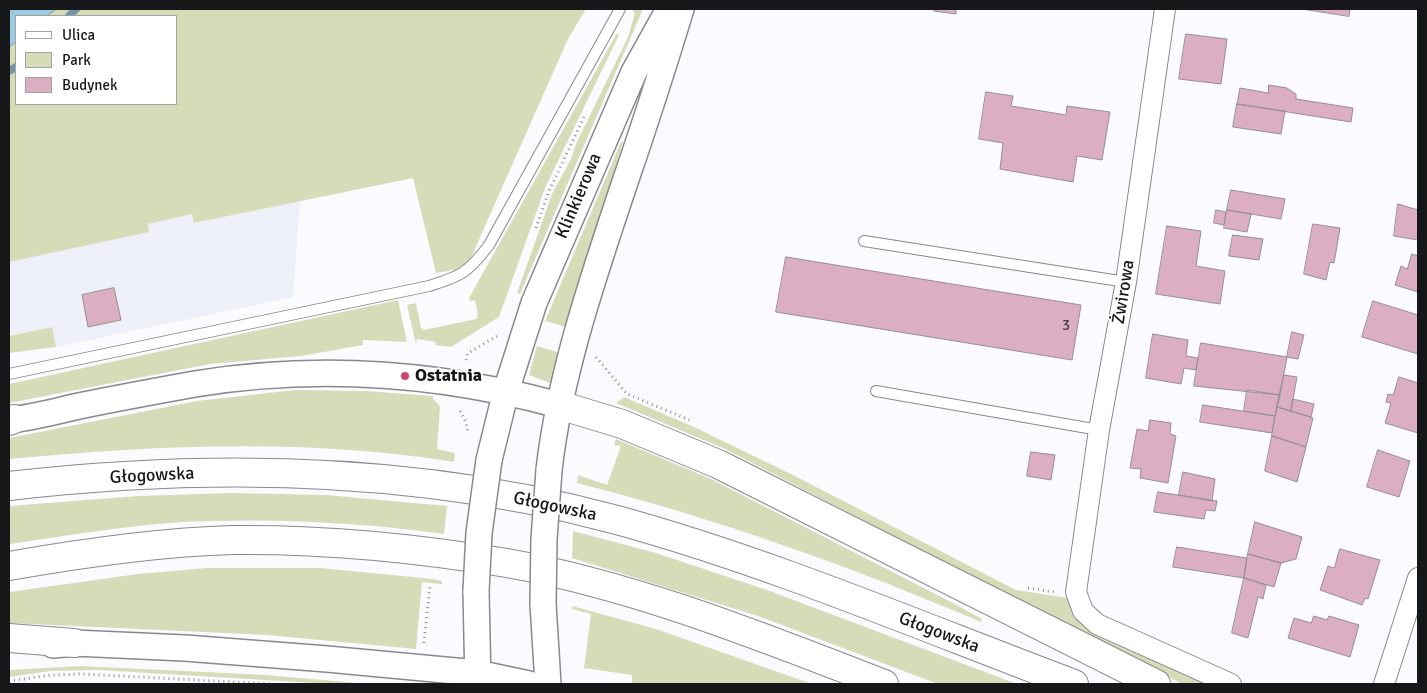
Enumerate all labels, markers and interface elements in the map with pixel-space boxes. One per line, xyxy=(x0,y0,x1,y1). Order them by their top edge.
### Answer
legend xyxy=(15,15,178,105)
text: Ulica xyxy=(62,26,95,44)
text: Park xyxy=(62,51,91,69)
text: Budynek xyxy=(62,76,117,94)
street label: Klinkierowa xyxy=(551,150,607,242)
street label: Żwirowa xyxy=(1108,258,1140,326)
house number: 3 xyxy=(1062,317,1070,335)
place label: Ostatnia xyxy=(415,365,482,387)
marker: Ostatnia xyxy=(399,370,411,382)
street label: Głogowska xyxy=(109,463,195,489)
street label: Głogowska xyxy=(511,488,599,526)
street label: Głogowska xyxy=(896,608,982,658)

